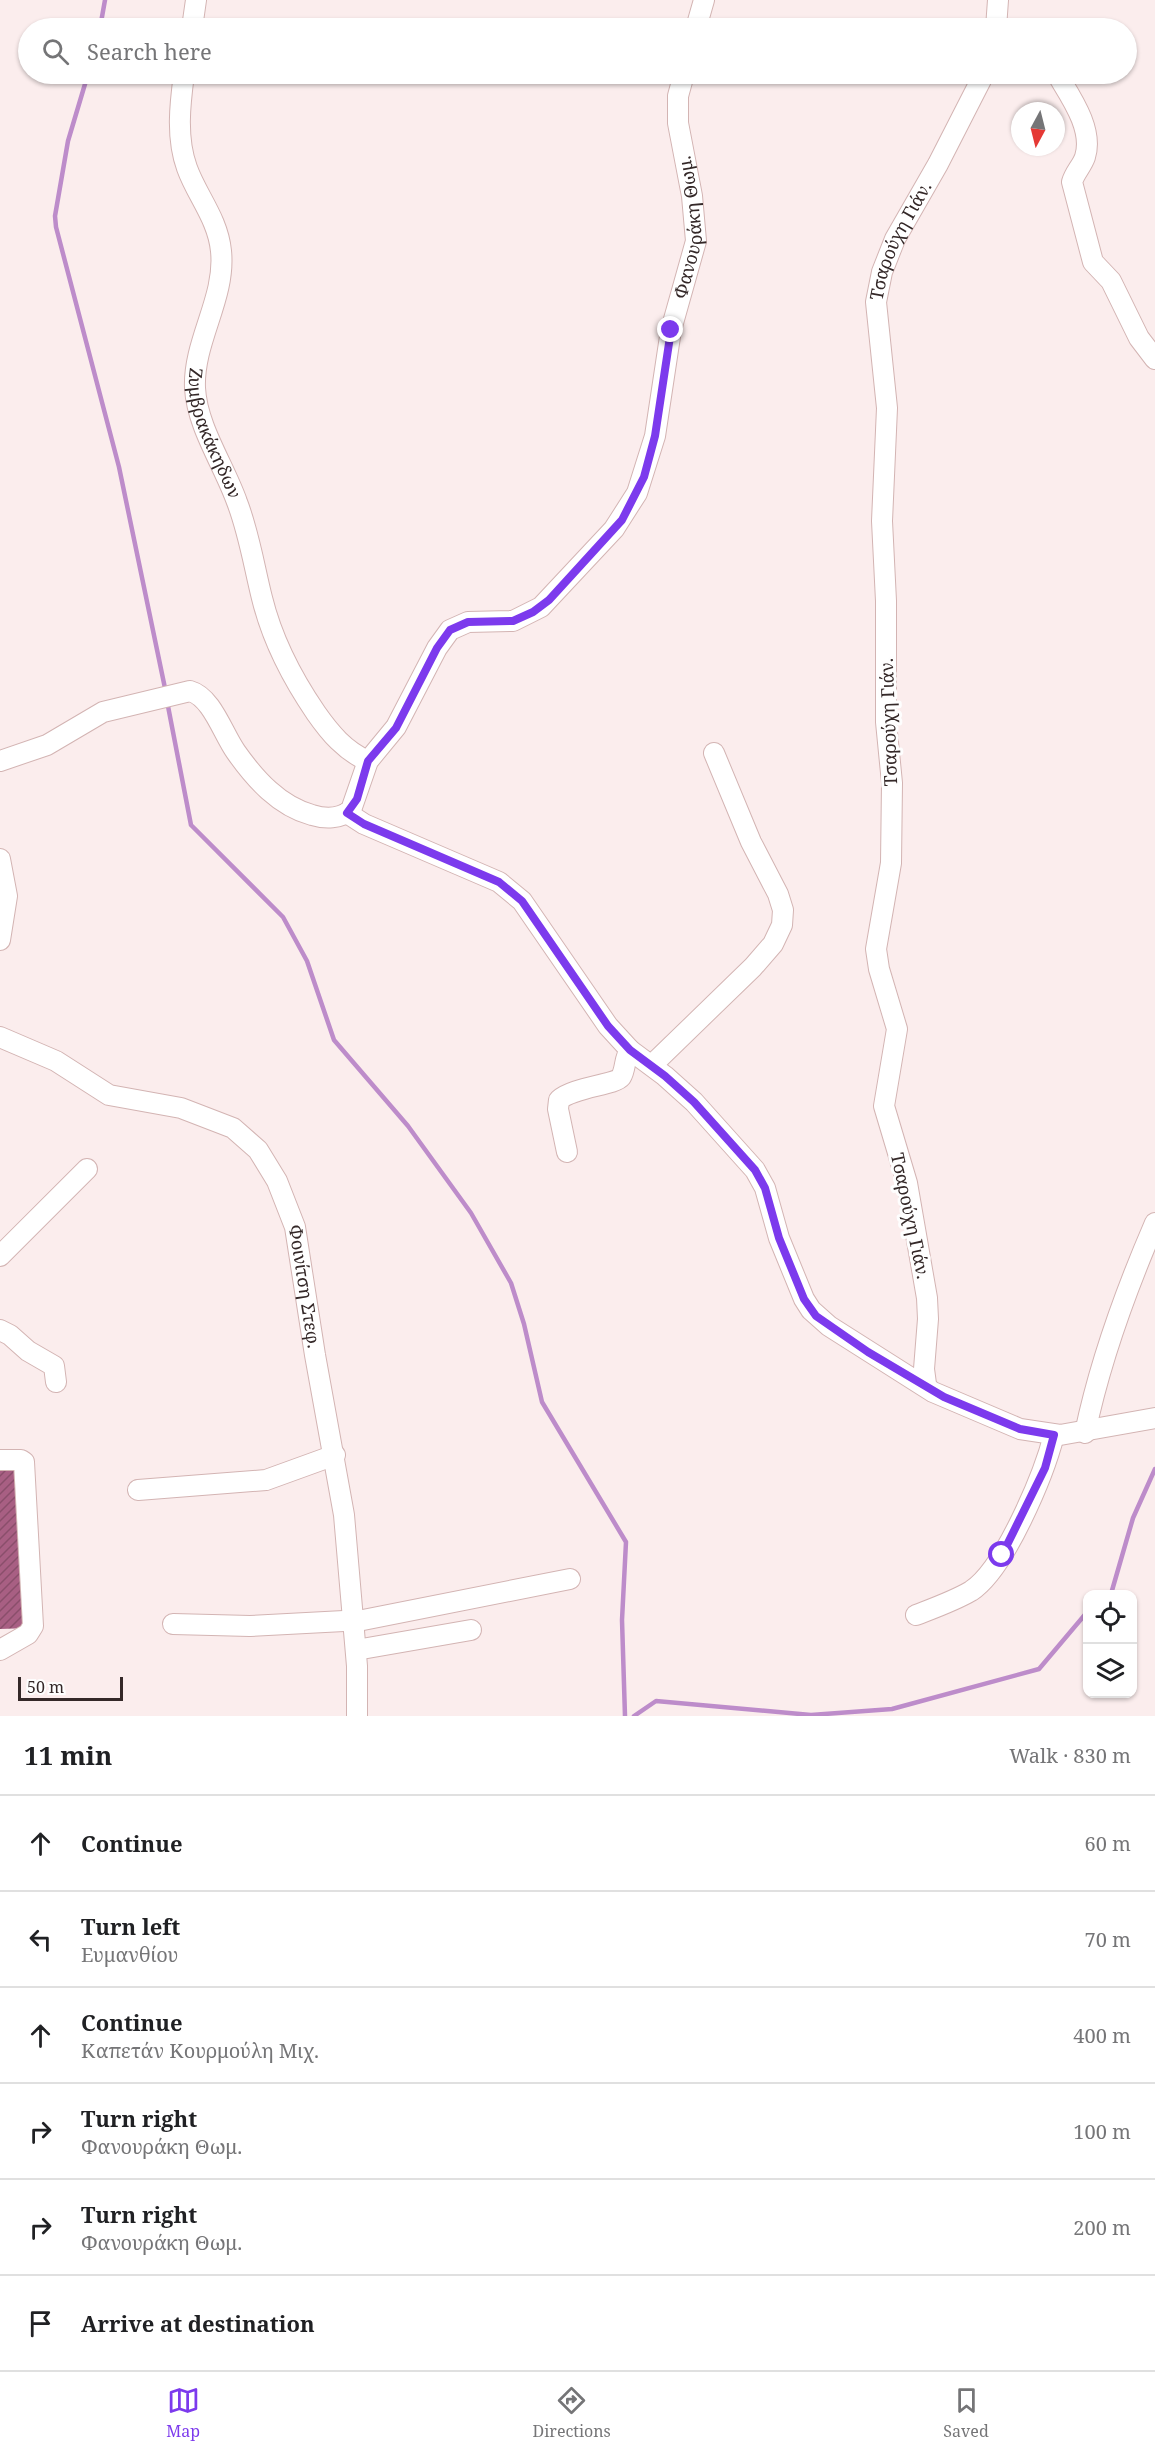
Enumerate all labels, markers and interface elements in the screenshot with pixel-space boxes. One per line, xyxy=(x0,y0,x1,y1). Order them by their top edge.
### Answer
search box xyxy=(18,18,1137,84)
icon: search xyxy=(39,35,72,68)
text: Search here xyxy=(87,36,212,66)
north arrow xyxy=(1011,102,1065,156)
street label: Φανουράκη Θωμ. xyxy=(667,154,707,301)
street label: Τσαρούχη Γιάν. xyxy=(864,177,937,302)
route end xyxy=(657,316,683,342)
street label: Ζυμβρακάκηδων xyxy=(184,367,247,501)
street label: Τσαρούχη Γιάν. xyxy=(874,657,902,787)
street label: Τσαρούχη Γιάν. xyxy=(886,1151,936,1281)
street label: Φοινίτση Στεφ. xyxy=(284,1223,327,1350)
route start xyxy=(988,1541,1014,1567)
map controls xyxy=(1083,1590,1137,1698)
button: locate xyxy=(1083,1590,1137,1644)
button: layers xyxy=(1083,1644,1137,1698)
scale bar xyxy=(18,1674,123,1702)
text: 50 m xyxy=(27,1676,64,1698)
text: 11 min xyxy=(24,1737,112,1773)
text: Walk · 830 m xyxy=(1009,1742,1131,1769)
icon: ahead xyxy=(24,1827,57,1860)
text: Continue xyxy=(81,1828,183,1858)
text: 60 m xyxy=(1085,1830,1131,1857)
text: Turn left xyxy=(81,1911,180,1941)
icon: left xyxy=(24,1923,57,1956)
text: 70 m xyxy=(1085,1926,1131,1953)
text: Ευμανθίου xyxy=(81,1941,178,1968)
text: Continue xyxy=(81,2007,183,2037)
icon: ahead xyxy=(24,2019,57,2052)
text: 400 m xyxy=(1073,2022,1131,2049)
text: Καπετάν Κουρμούλη Μιχ. xyxy=(81,2037,319,2064)
text: Turn right xyxy=(81,2103,197,2133)
icon: right xyxy=(24,2115,57,2148)
text: 100 m xyxy=(1073,2118,1131,2145)
text: Φανουράκη Θωμ. xyxy=(81,2133,242,2160)
text: Turn right xyxy=(81,2199,197,2229)
icon: right xyxy=(24,2211,57,2244)
text: 200 m xyxy=(1073,2214,1131,2241)
text: Φανουράκη Θωμ. xyxy=(81,2229,242,2256)
icon: arrive xyxy=(24,2307,57,2340)
text: Arrive at destination xyxy=(81,2308,315,2338)
tab: Map xyxy=(166,2384,200,2442)
tab: Directions xyxy=(533,2384,611,2442)
tab: Saved xyxy=(943,2384,989,2442)

